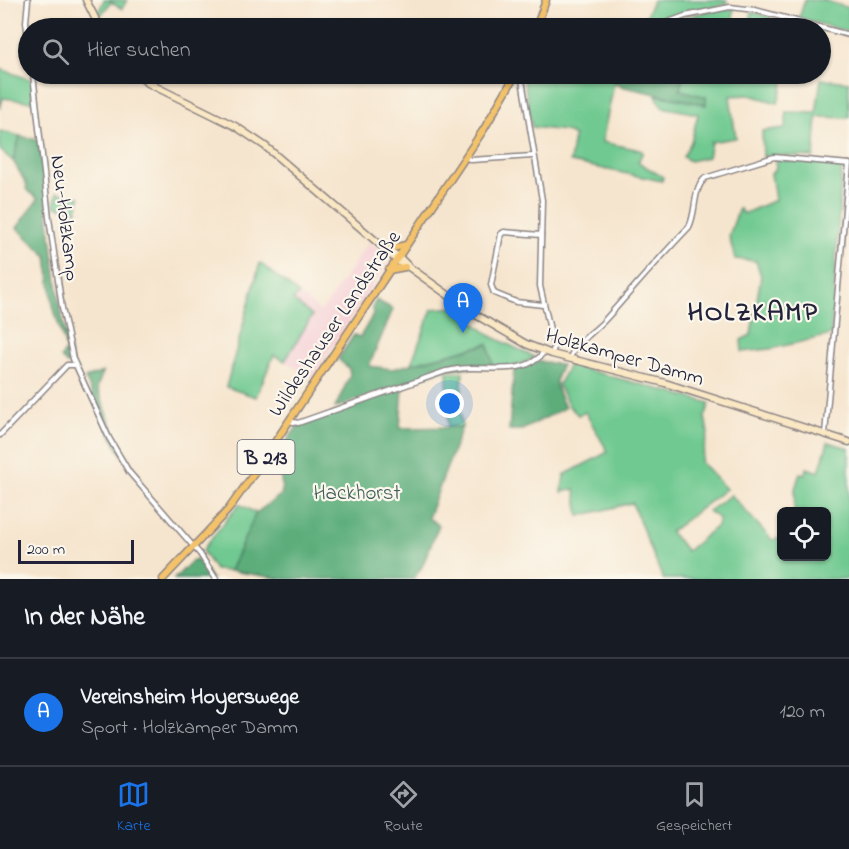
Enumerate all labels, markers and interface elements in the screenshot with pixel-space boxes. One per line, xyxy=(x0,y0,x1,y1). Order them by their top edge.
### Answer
search box xyxy=(18,18,831,84)
icon: search xyxy=(39,35,72,68)
text: Hier suchen xyxy=(87,35,191,67)
street label: Neu-Holzkamp xyxy=(41,154,87,283)
street label: Wildeshauser Landstraße xyxy=(262,225,410,423)
pin: A xyxy=(444,284,482,333)
district label: HOLZKAMP xyxy=(688,294,818,333)
street label: Holzkamper Damm xyxy=(542,321,707,395)
your location xyxy=(435,389,464,418)
road number: B 213 xyxy=(238,440,294,474)
park label: Hackhorst xyxy=(313,479,401,509)
map controls xyxy=(777,507,831,561)
button: locate xyxy=(777,507,831,561)
scale bar xyxy=(18,537,134,564)
text: 200 m xyxy=(27,538,65,562)
text: In der Nähe xyxy=(24,599,145,637)
text: Vereinsheim Hoyerswege xyxy=(81,682,299,714)
text: A xyxy=(37,698,50,727)
text: 120 m xyxy=(780,698,825,727)
text: Sport · Holzkamper Damm xyxy=(81,714,298,743)
tab: Karte xyxy=(117,778,151,838)
tab: Route xyxy=(384,778,423,838)
tab: Gespeichert xyxy=(656,778,732,838)

